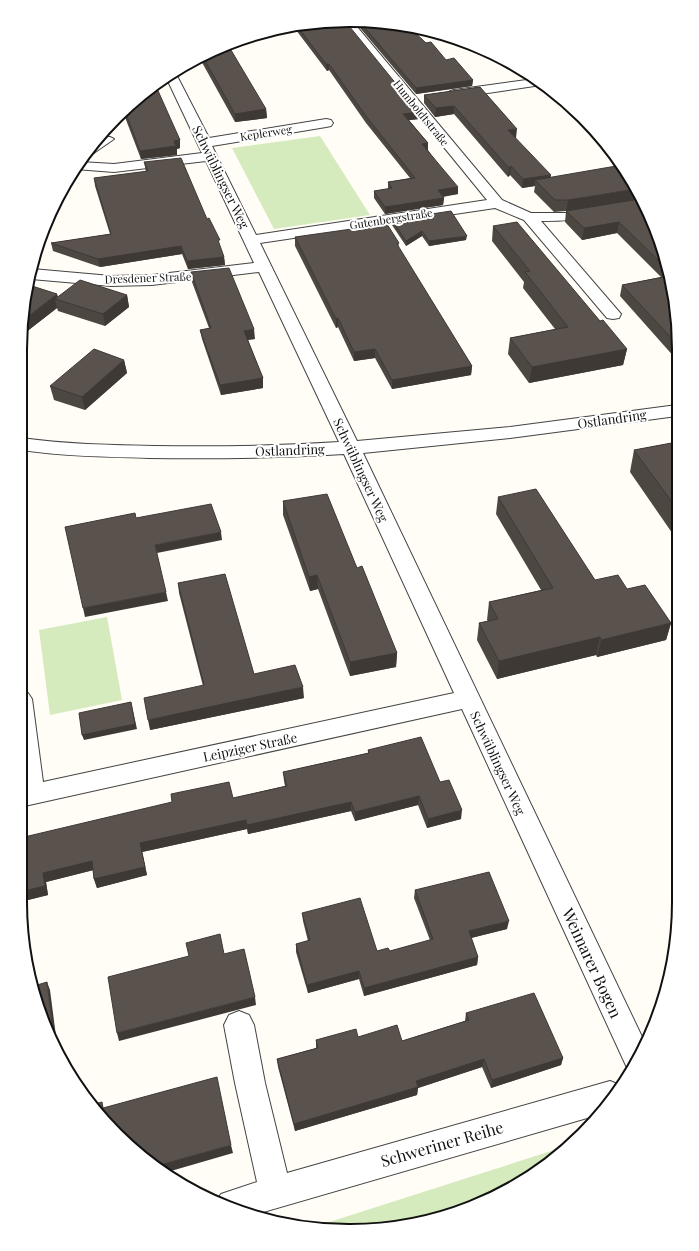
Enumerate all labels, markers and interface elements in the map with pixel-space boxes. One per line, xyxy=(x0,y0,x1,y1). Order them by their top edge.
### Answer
street label: Humboldtstraße xyxy=(390,76,453,149)
street label: Keplerweg xyxy=(239,121,293,144)
street label: Schwüblingser Weg xyxy=(189,122,254,231)
street label: Gutenbergstraße xyxy=(348,204,434,232)
street label: Dresdener Straße xyxy=(104,268,192,287)
street label: Ostlandring xyxy=(576,405,648,432)
street label: Schwüblingser Weg xyxy=(330,415,393,525)
street label: Ostlandring xyxy=(255,440,325,459)
street label: Schwüblingser Weg xyxy=(467,708,530,818)
street label: Leipziger Straße xyxy=(201,728,299,765)
street label: Weimarer Bogen xyxy=(557,904,627,1021)
street label: Schweriner Reihe xyxy=(378,1116,506,1171)

